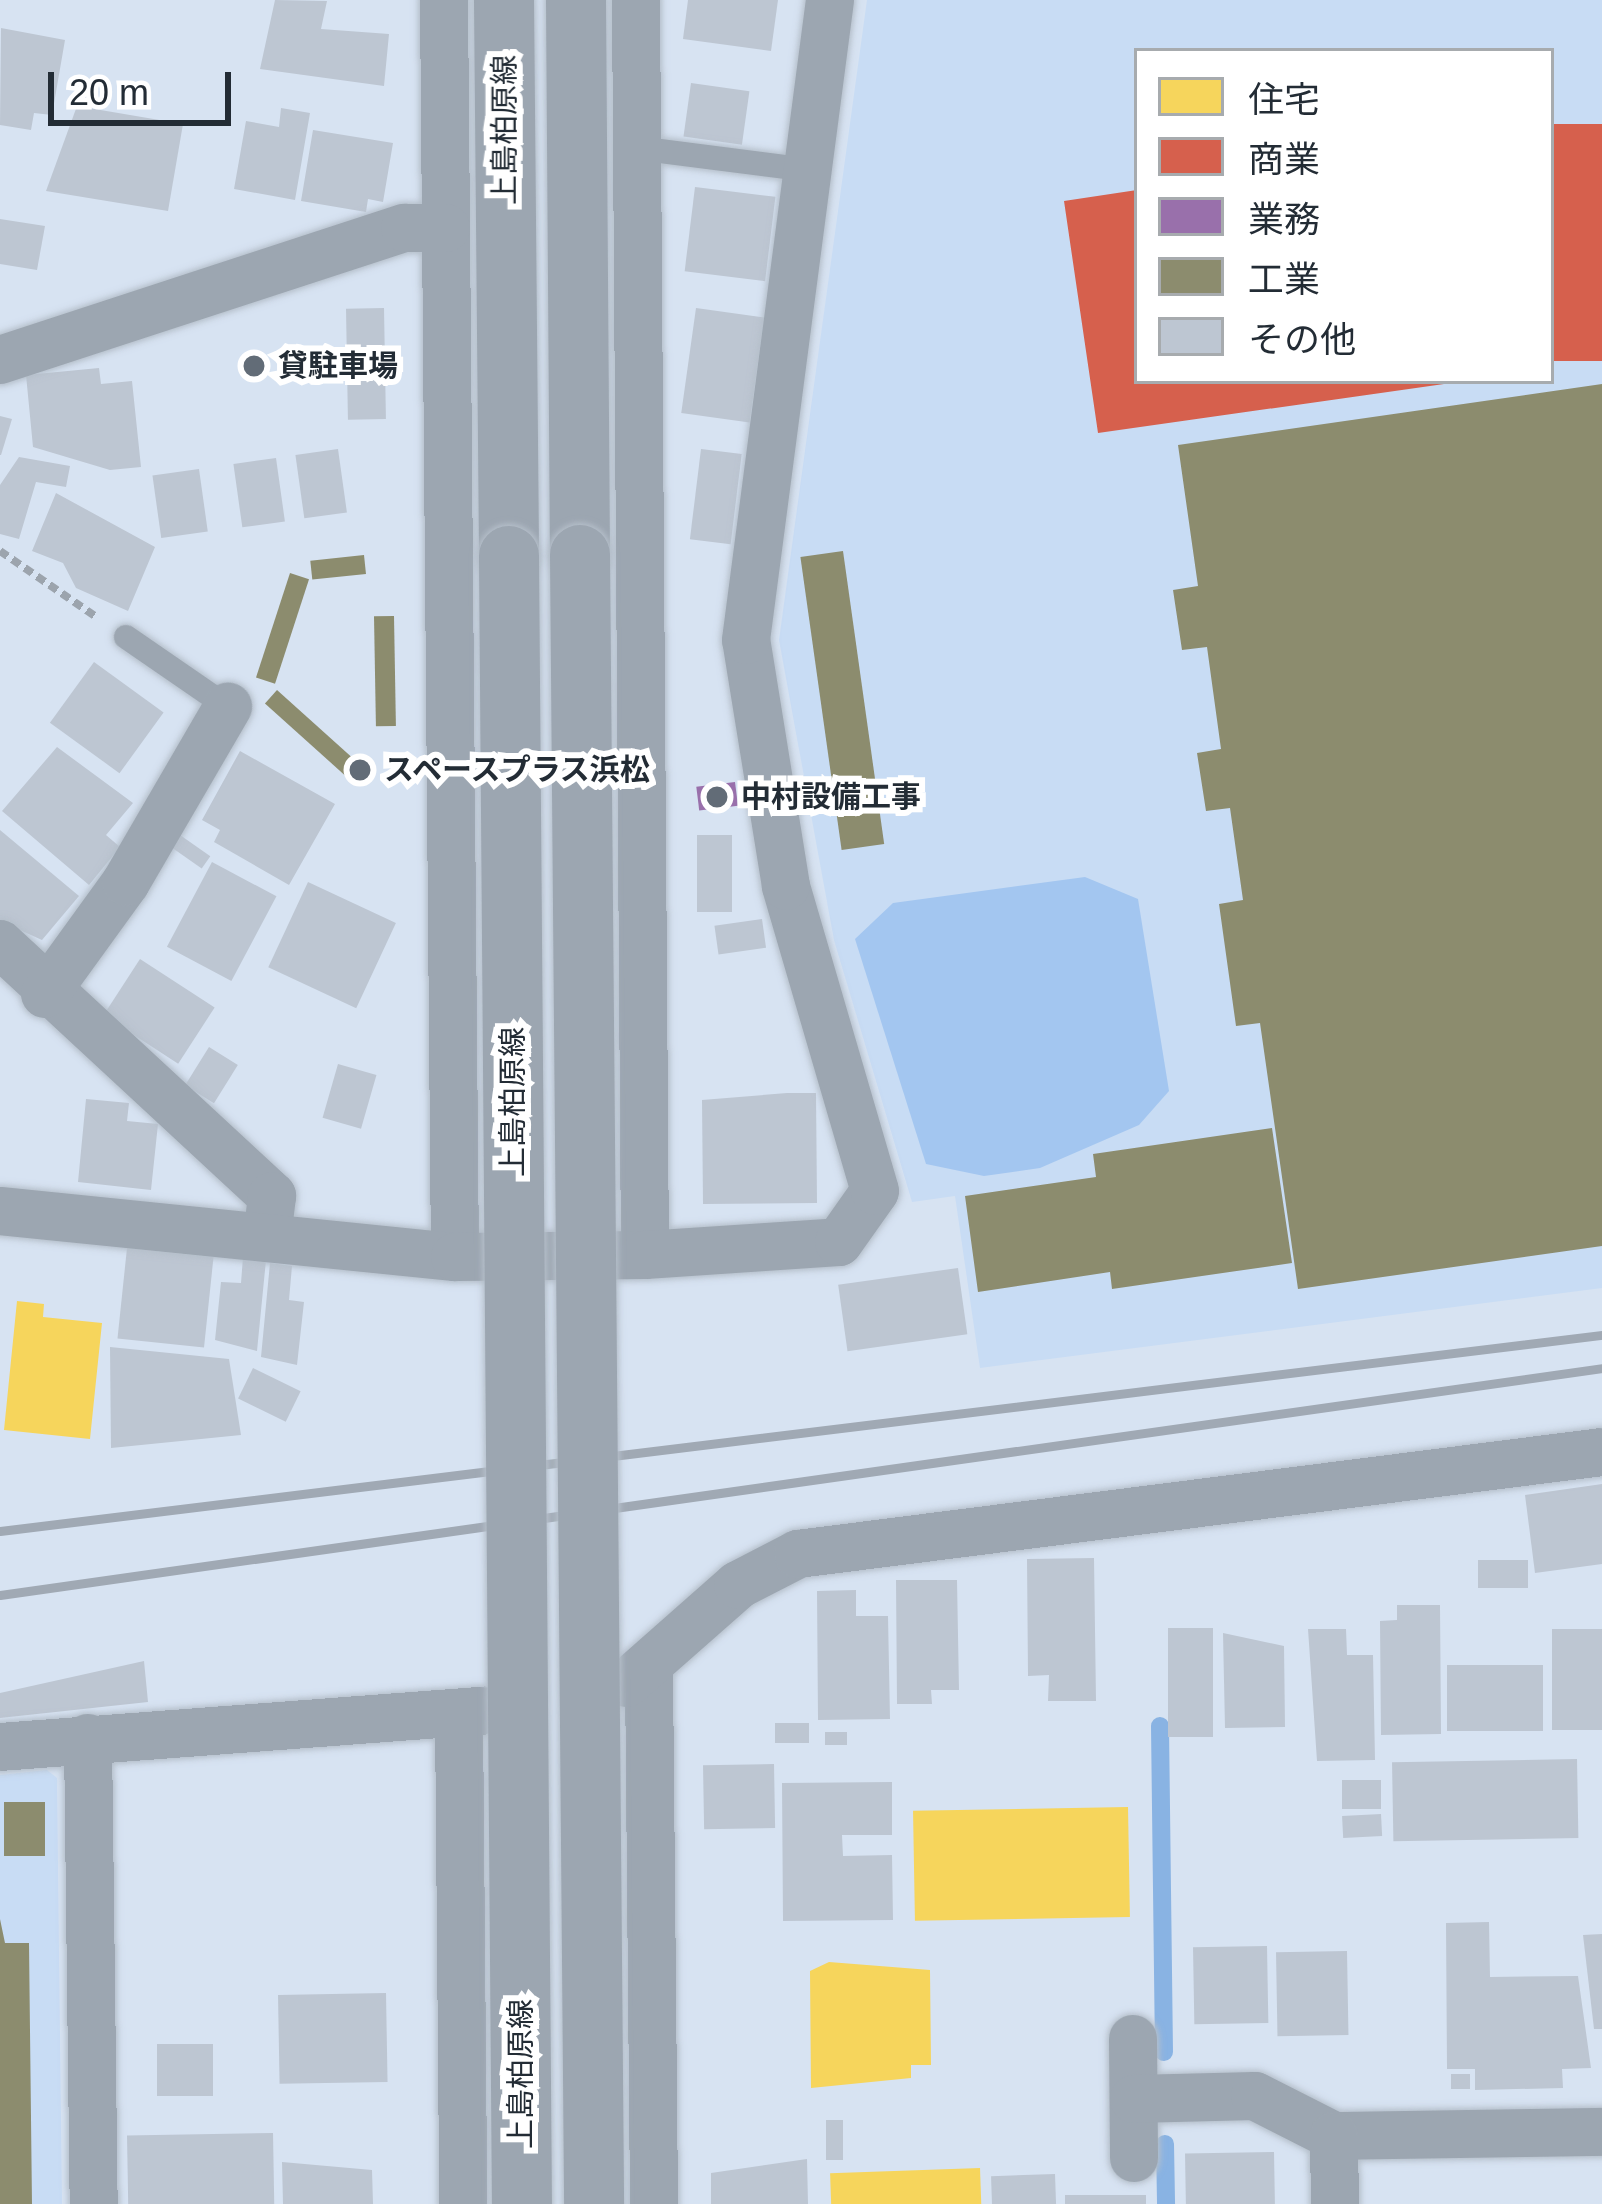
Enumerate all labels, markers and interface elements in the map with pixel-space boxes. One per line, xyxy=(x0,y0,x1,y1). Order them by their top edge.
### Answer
scale bar xyxy=(54,48,237,122)
legend xyxy=(1134,48,1554,384)
street label: 上島柏原線 xyxy=(487,55,523,205)
text: 20 m xyxy=(69,72,149,113)
text: 住宅 xyxy=(1248,79,1320,120)
text: 商業 xyxy=(1248,139,1320,180)
text: 業務 xyxy=(1248,199,1320,240)
text: 工業 xyxy=(1248,259,1320,300)
text: その他 xyxy=(1248,319,1356,360)
place label: 貸駐車場 xyxy=(278,348,398,384)
marker: 貸駐車場 xyxy=(241,353,267,379)
place label: スペースプラス浜松 xyxy=(384,752,654,788)
marker: スペースプラス浜松 xyxy=(347,757,373,783)
place label: 中村設備工事 xyxy=(741,779,921,815)
marker: 中村設備工事 xyxy=(704,784,730,810)
street label: 上島柏原線 xyxy=(495,1027,531,1177)
street label: 上島柏原線 xyxy=(503,1999,539,2149)

